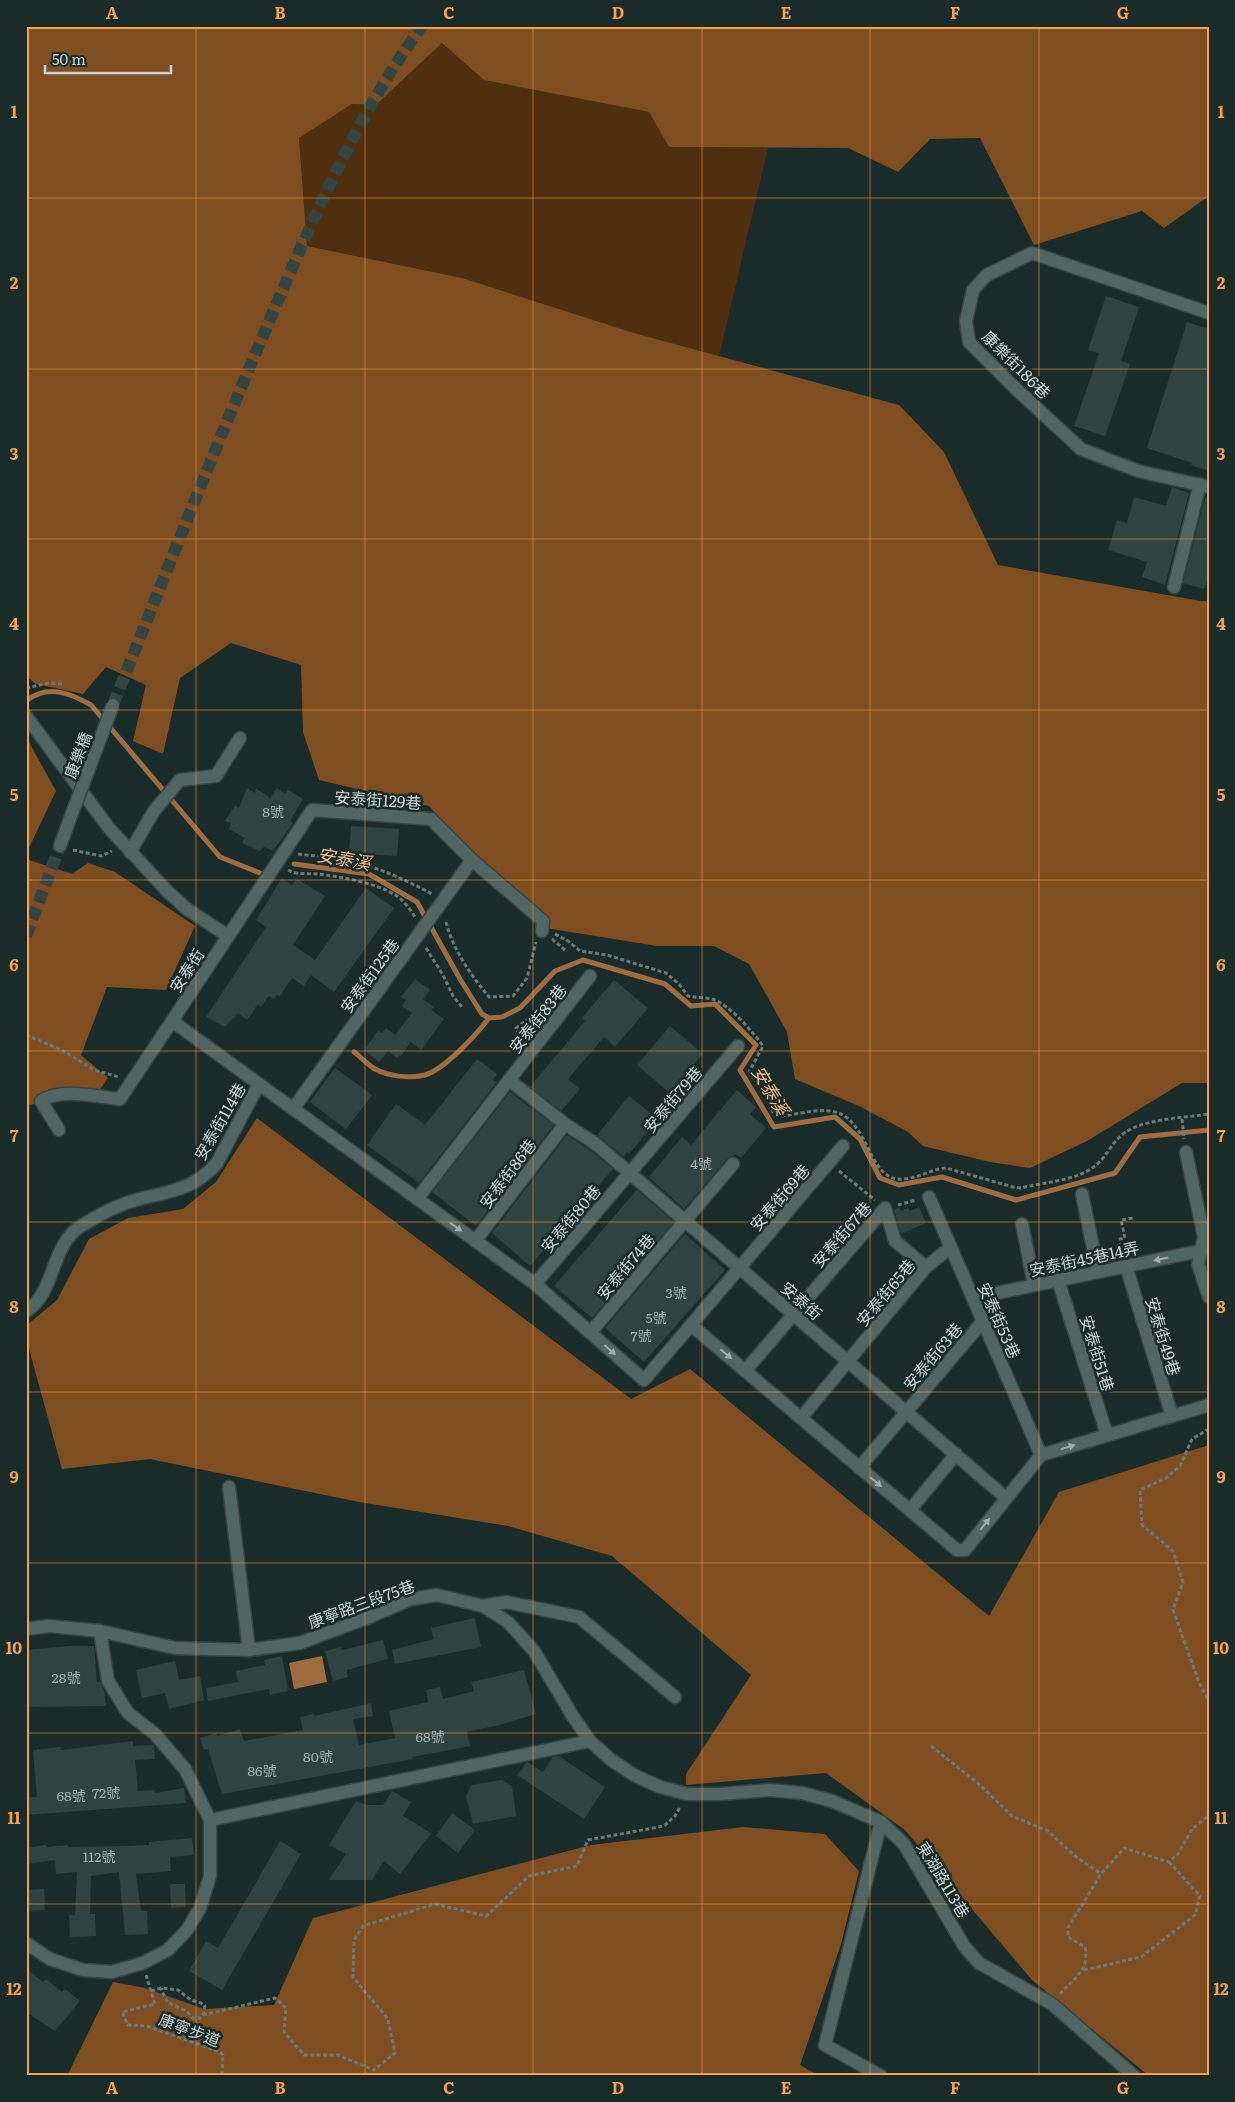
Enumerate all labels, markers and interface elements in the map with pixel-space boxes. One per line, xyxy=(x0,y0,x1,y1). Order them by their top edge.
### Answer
text: A xyxy=(106,0,118,24)
text: B xyxy=(274,0,286,24)
text: C xyxy=(443,0,455,24)
text: D xyxy=(612,0,624,24)
text: E xyxy=(781,0,792,24)
text: F xyxy=(950,0,960,24)
text: G xyxy=(1117,0,1129,24)
scale bar xyxy=(45,42,171,74)
text: 50 m xyxy=(52,47,86,70)
text: 1 xyxy=(11,99,18,123)
text: 1 xyxy=(1218,99,1225,123)
text: 2 xyxy=(10,270,19,294)
text: 2 xyxy=(1217,270,1226,294)
street label: 康樂街186巷 xyxy=(977,324,1057,404)
text: 3 xyxy=(10,441,19,465)
text: 3 xyxy=(1217,441,1226,465)
text: 4 xyxy=(9,611,19,635)
text: 4 xyxy=(1216,611,1226,635)
street label: 康樂橋 xyxy=(57,728,97,782)
text: 5 xyxy=(10,782,19,806)
text: 5 xyxy=(1217,782,1226,806)
street label: 安泰街129巷 xyxy=(334,784,422,814)
house number: 8號 xyxy=(262,801,284,821)
water label: 安泰溪 xyxy=(315,840,376,877)
street label: 安泰街125巷 xyxy=(334,933,404,1017)
street label: 安泰街 xyxy=(163,943,209,997)
text: 6 xyxy=(9,952,19,976)
text: 6 xyxy=(1216,952,1226,976)
street label: 安泰街83巷 xyxy=(502,979,572,1057)
street label: 安泰街79巷 xyxy=(637,1060,707,1138)
water label: 安泰溪 xyxy=(746,1060,798,1123)
street label: 安泰街114巷 xyxy=(187,1078,251,1164)
text: 7 xyxy=(10,1123,19,1147)
text: 7 xyxy=(1217,1123,1226,1147)
street label: 安泰街86巷 xyxy=(473,1133,541,1213)
house number: 4號 xyxy=(690,1153,712,1173)
street label: 安泰街69巷 xyxy=(743,1159,815,1235)
street label: 安泰街80巷 xyxy=(534,1179,606,1257)
street label: 安泰街67巷 xyxy=(805,1196,877,1272)
one-way arrow xyxy=(449,1222,463,1232)
street label: 安泰街74巷 xyxy=(590,1228,660,1304)
street label: 安泰街45巷14弄 xyxy=(1027,1235,1141,1281)
street label: 安泰街65巷 xyxy=(850,1253,920,1331)
one-way arrow xyxy=(1153,1255,1169,1263)
street label: 安泰街 xyxy=(776,1275,828,1325)
street label: 安泰街53巷 xyxy=(973,1278,1027,1362)
house number: 3號 xyxy=(665,1282,687,1302)
text: 8 xyxy=(9,1294,19,1318)
street label: 安泰街49巷 xyxy=(1141,1294,1187,1378)
text: 8 xyxy=(1216,1294,1226,1318)
house number: 5號 xyxy=(645,1307,667,1327)
street label: 安泰街51巷 xyxy=(1075,1312,1121,1394)
street label: 安泰街63巷 xyxy=(897,1317,967,1395)
house number: 7號 xyxy=(630,1325,652,1345)
one-way arrow xyxy=(604,1345,617,1356)
one-way arrow xyxy=(719,1349,732,1360)
one-way arrow xyxy=(1060,1442,1075,1450)
text: 9 xyxy=(9,1464,19,1488)
text: 9 xyxy=(1216,1464,1226,1488)
one-way arrow xyxy=(870,1476,882,1488)
one-way arrow xyxy=(980,1518,991,1531)
street label: 康寧路三段75巷 xyxy=(304,1573,418,1633)
text: 10 xyxy=(6,1635,22,1659)
text: 10 xyxy=(1213,1635,1229,1659)
house number: 28號 xyxy=(52,1667,80,1687)
house number: 68號 xyxy=(415,1726,445,1746)
house number: 80號 xyxy=(303,1746,333,1766)
house number: 86號 xyxy=(247,1760,277,1780)
house number: 72號 xyxy=(92,1782,120,1802)
house number: 68號 xyxy=(56,1785,86,1805)
text: 11 xyxy=(7,1805,21,1829)
text: 11 xyxy=(1214,1805,1228,1829)
street label: 東湖路113巷 xyxy=(912,1836,976,1922)
house number: 112號 xyxy=(83,1846,115,1866)
text: 12 xyxy=(6,1976,22,2000)
text: 12 xyxy=(1213,1976,1229,2000)
street label: 康寧步道 xyxy=(156,2006,224,2052)
text: A xyxy=(106,2075,118,2099)
text: B xyxy=(274,2075,286,2099)
text: C xyxy=(443,2075,455,2099)
text: D xyxy=(612,2075,624,2099)
text: E xyxy=(781,2075,792,2099)
text: F xyxy=(950,2075,960,2099)
text: G xyxy=(1117,2075,1129,2099)

